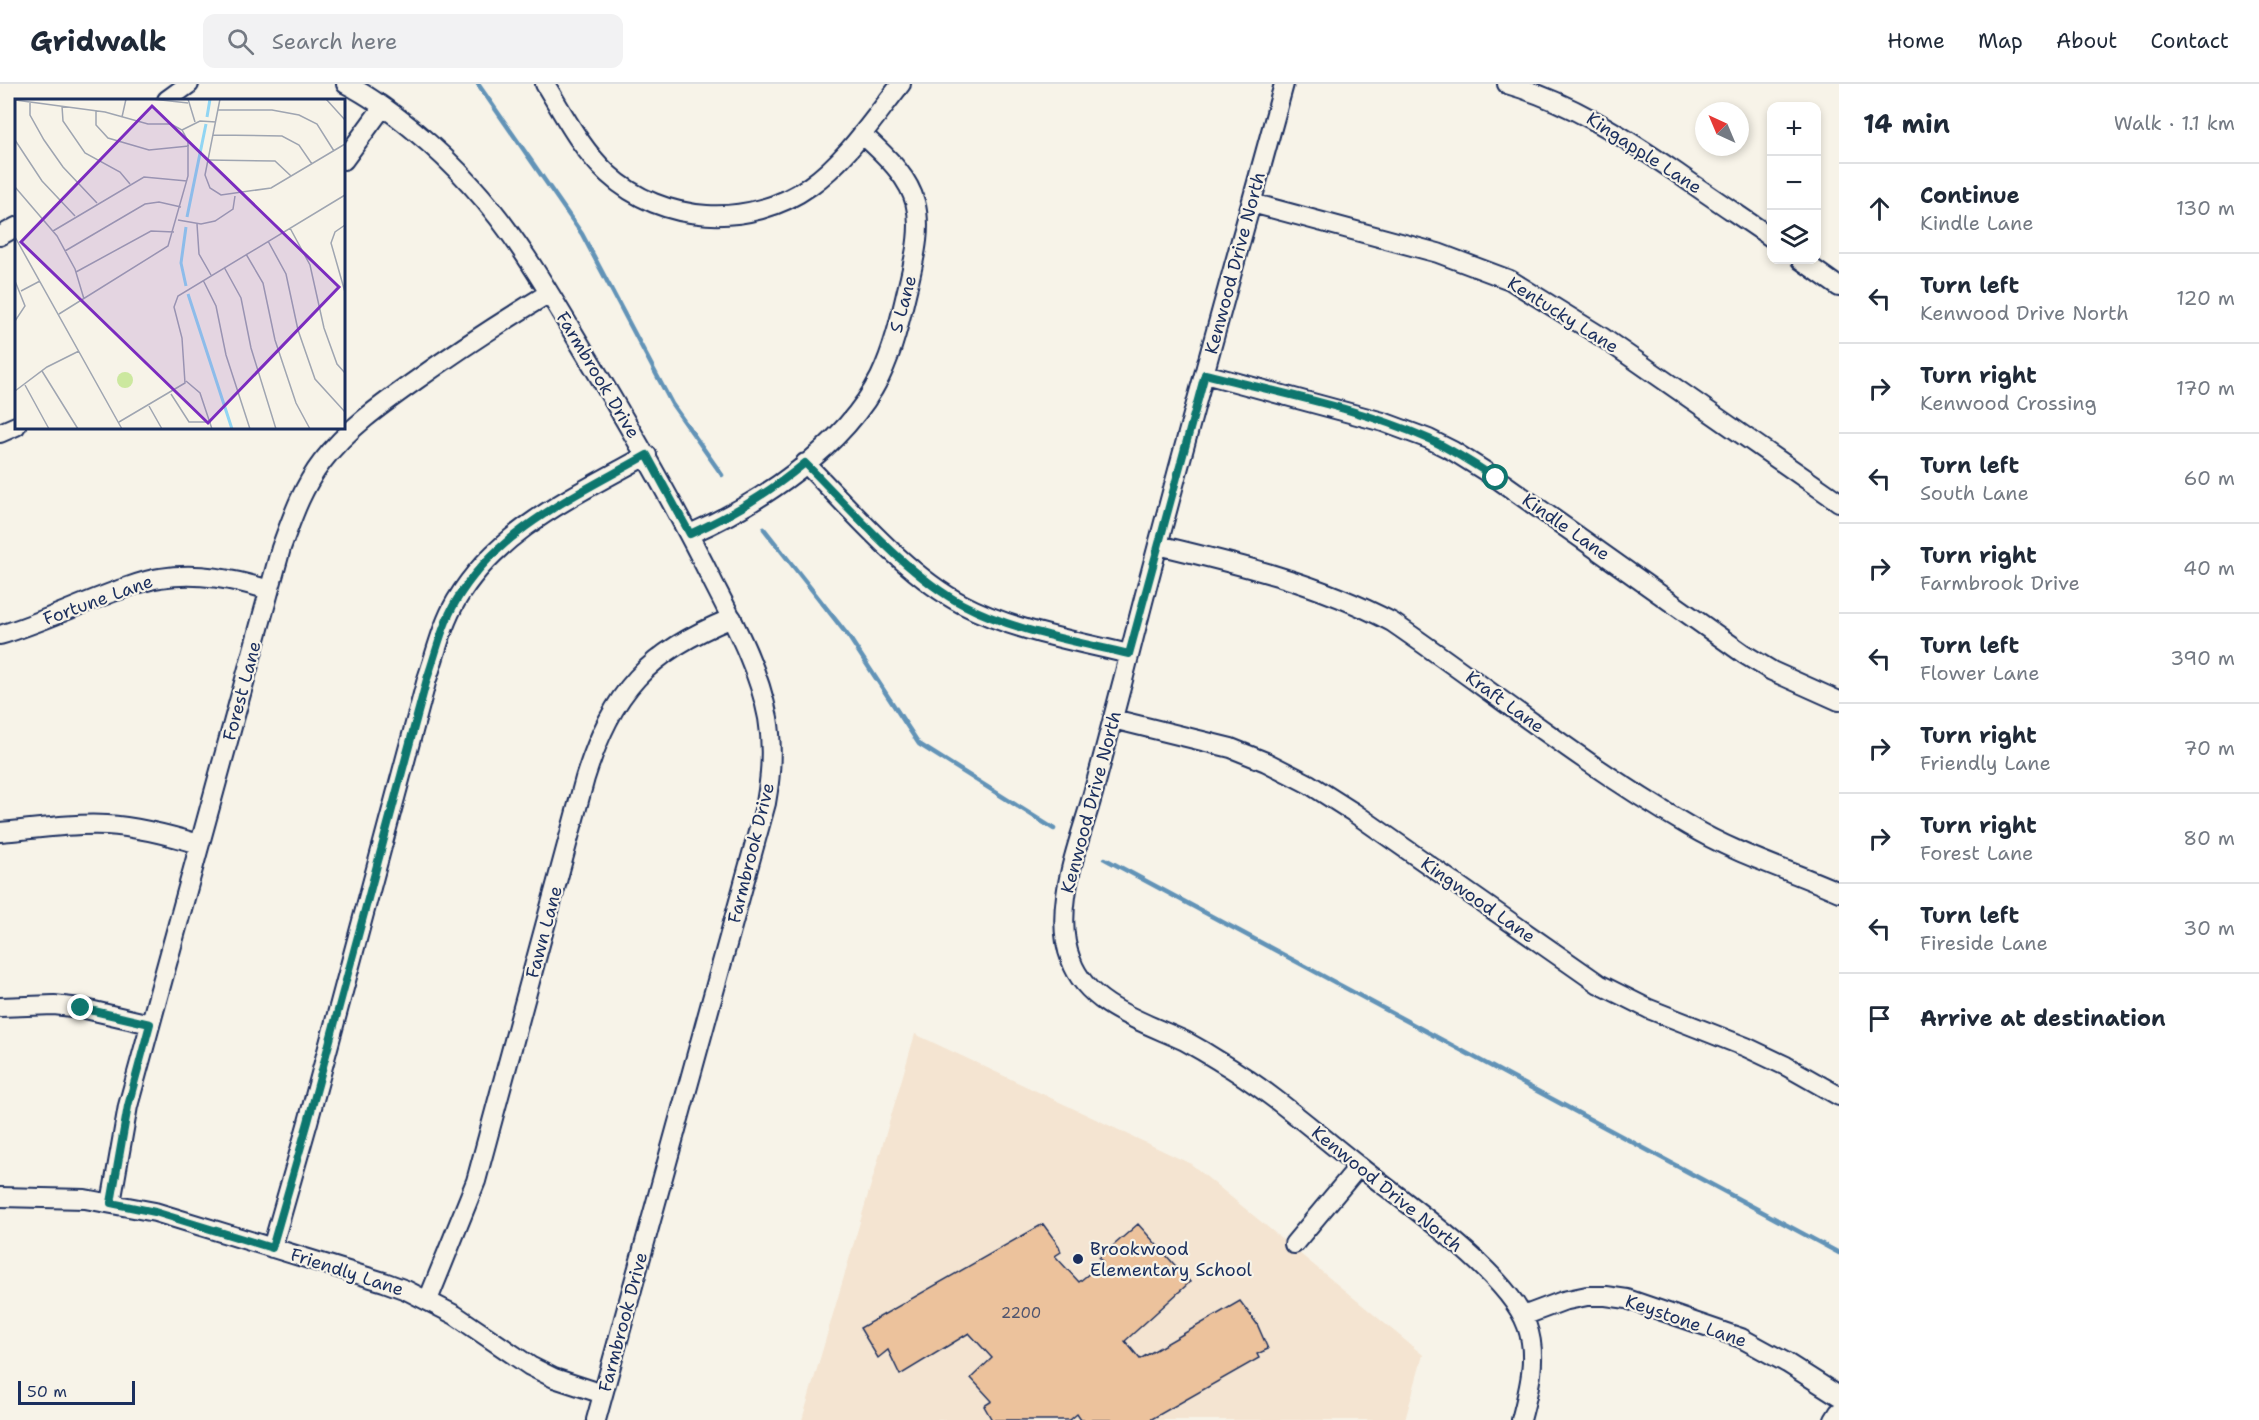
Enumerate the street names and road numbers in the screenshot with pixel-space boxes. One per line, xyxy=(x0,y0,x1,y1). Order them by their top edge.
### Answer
street label: Kingapple Lane xyxy=(1582,107,1706,199)
street label: Kenwood Drive North xyxy=(1199,169,1271,357)
street label: Kentucky Lane xyxy=(1503,271,1623,359)
street label: S Lane xyxy=(884,273,922,335)
street label: Farmbrook Drive xyxy=(551,307,645,443)
street label: Kindle Lane xyxy=(1517,488,1615,566)
street label: Fortune Lane xyxy=(40,569,156,631)
street label: Forest Lane xyxy=(217,639,267,743)
street label: Kraft Lane xyxy=(1461,665,1549,739)
street label: Kenwood Drive North xyxy=(1055,708,1127,896)
street label: Farmbrook Drive xyxy=(722,780,780,926)
street label: Kingwood Lane xyxy=(1416,852,1540,948)
street label: Fawn Lane xyxy=(520,883,568,981)
street label: Kenwood Drive North xyxy=(1306,1121,1468,1257)
street label: Friendly Lane xyxy=(287,1242,407,1302)
street label: Farmbrook Drive xyxy=(593,1249,653,1395)
street label: Keystone Lane xyxy=(1622,1289,1750,1353)

